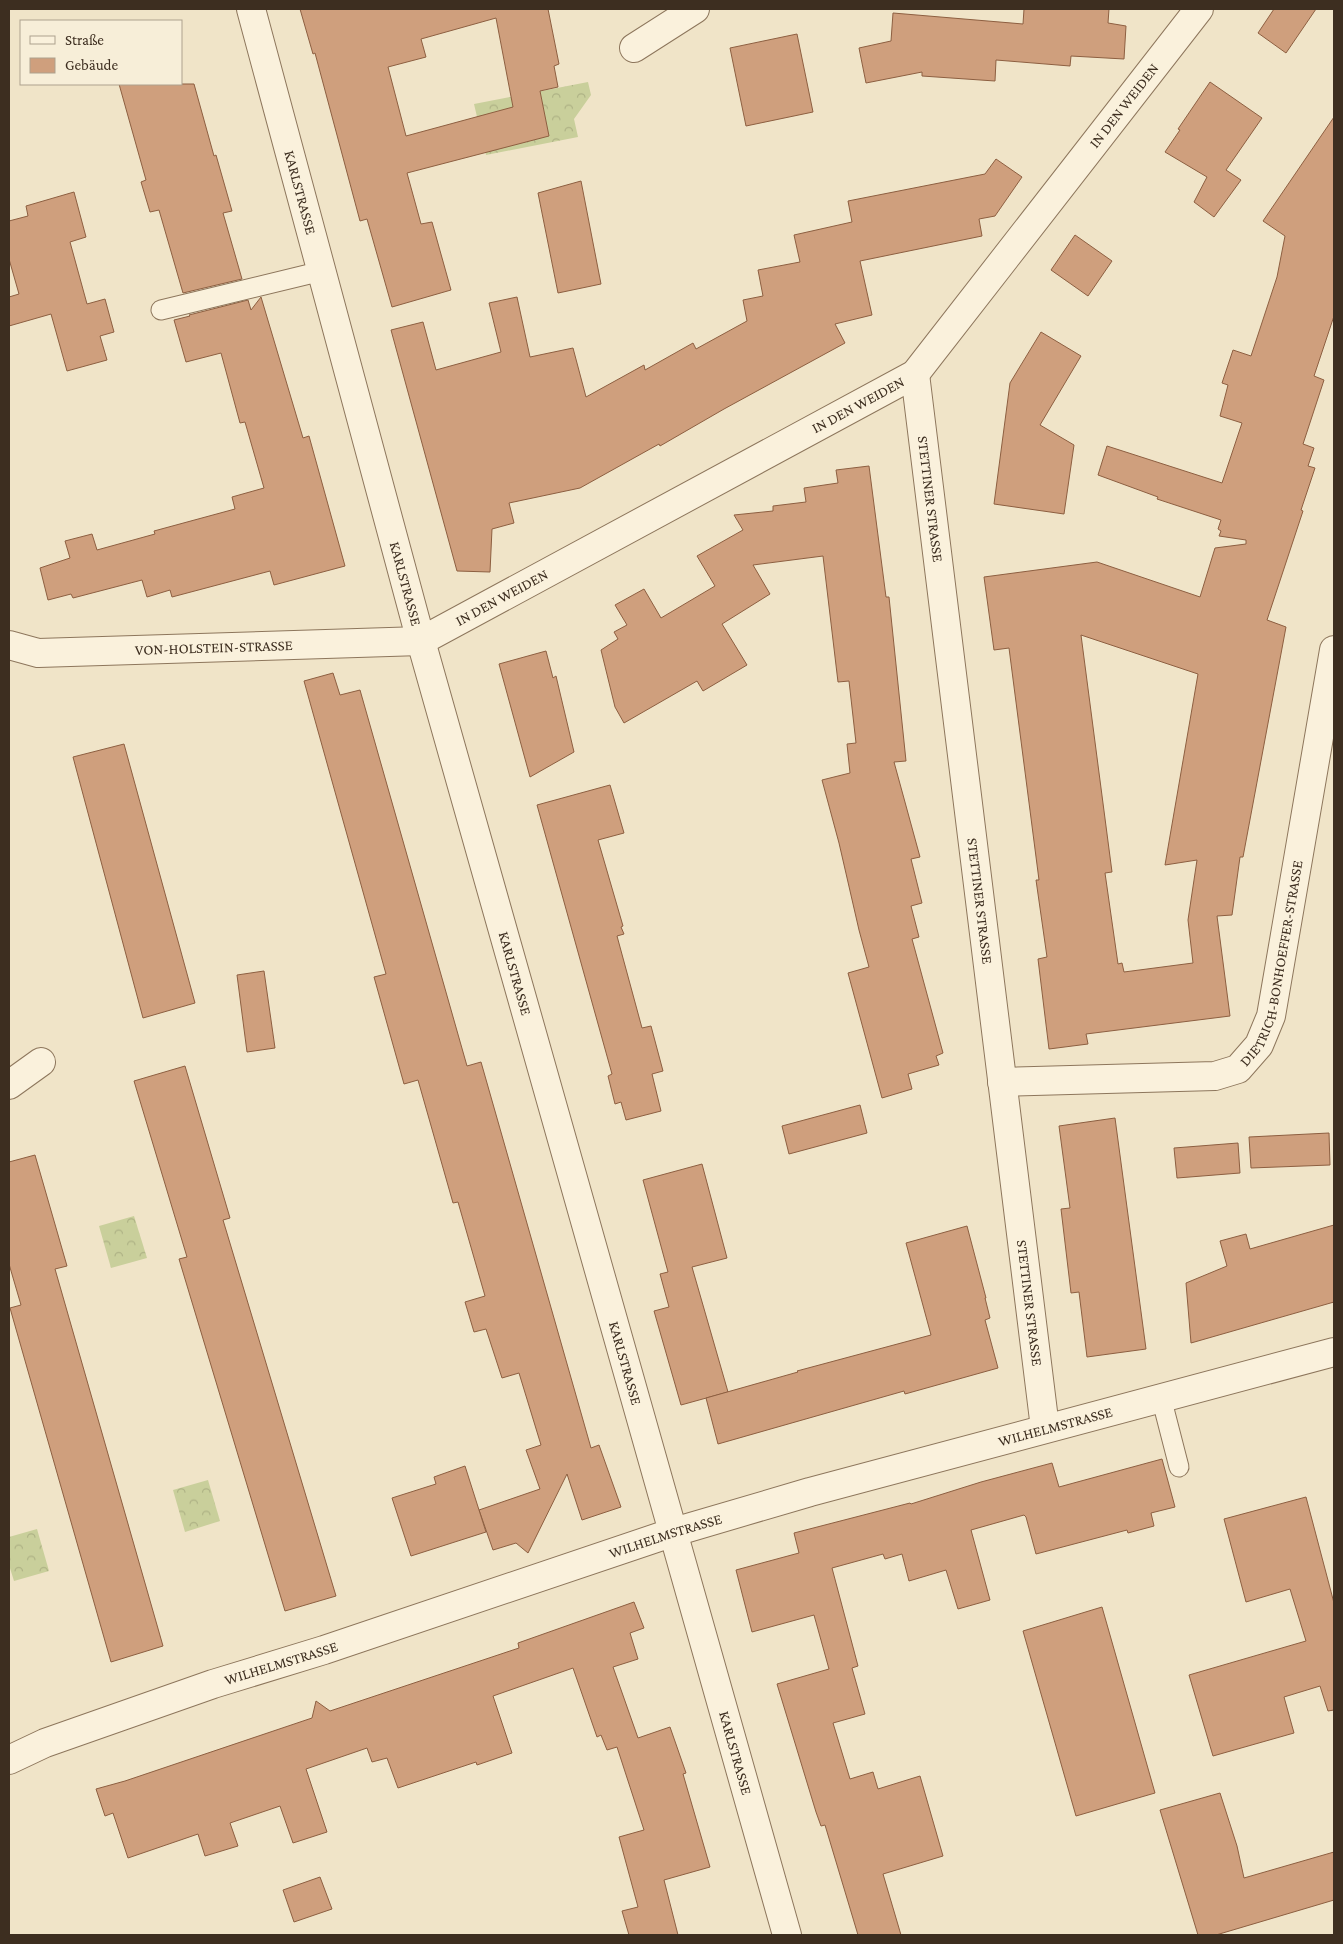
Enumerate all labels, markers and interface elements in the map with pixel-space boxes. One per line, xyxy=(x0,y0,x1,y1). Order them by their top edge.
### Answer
legend xyxy=(20,20,182,85)
text: Straße xyxy=(65,32,104,48)
text: Gebäude xyxy=(65,57,119,73)
street label: IN DEN WEIDEN xyxy=(1086,60,1162,151)
street label: KARLSTRASSE xyxy=(281,149,319,236)
street label: IN DEN WEIDEN xyxy=(809,373,907,436)
street label: STETTINER STRASSE xyxy=(915,435,946,563)
street label: KARLSTRASSE xyxy=(387,540,424,627)
street label: IN DEN WEIDEN xyxy=(453,566,551,629)
street label: VON-HOLSTEIN-STRASSE xyxy=(135,637,293,658)
street label: STETTINER STRASSE xyxy=(964,837,996,965)
street label: DIETRICH-BONHOEFFER-STRASSE xyxy=(1236,859,1306,1069)
street label: KARLSTRASSE xyxy=(496,930,534,1017)
street label: STETTINER STRASSE xyxy=(1014,1239,1045,1367)
street label: KARLSTRASSE xyxy=(606,1320,645,1407)
street label: WILHELMSTRASSE xyxy=(997,1404,1114,1449)
street label: WILHELMSTRASSE xyxy=(607,1510,724,1561)
street label: WILHELMSTRASSE xyxy=(223,1638,340,1688)
street label: KARLSTRASSE xyxy=(716,1709,755,1797)

